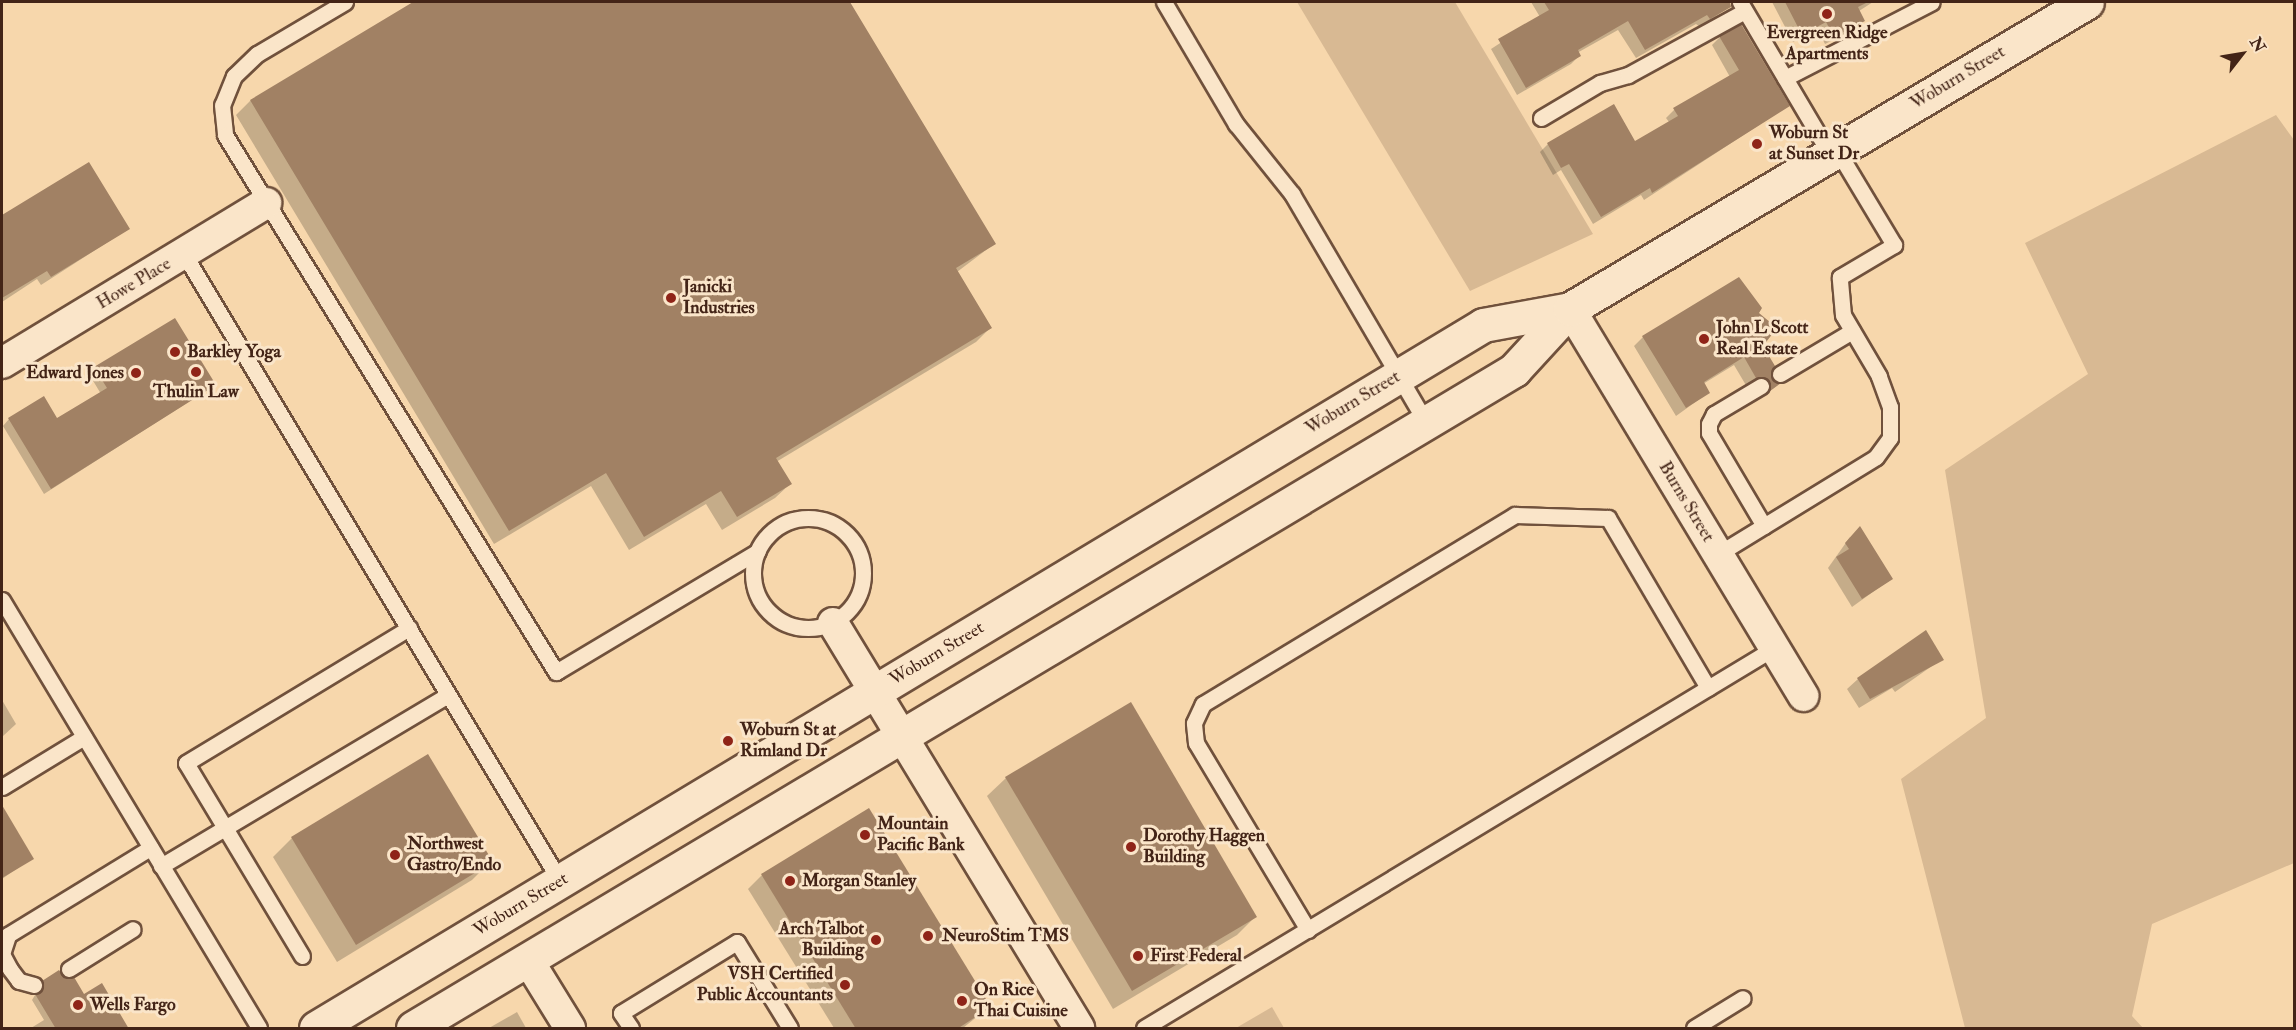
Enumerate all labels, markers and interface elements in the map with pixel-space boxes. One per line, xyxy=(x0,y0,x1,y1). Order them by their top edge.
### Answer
marker: Evergreen Ridge Apartments xyxy=(1820,7,1834,21)
place label: Evergreen Ridge Apartments xyxy=(1767,23,1887,66)
north arrow xyxy=(2212,24,2272,84)
text: N xyxy=(2245,33,2270,56)
street label: Woburn Street xyxy=(1907,41,2009,115)
place label: Woburn St at Sunset Dr xyxy=(1769,123,1859,166)
marker: Woburn St at Sunset Dr xyxy=(1750,137,1764,151)
street label: Howe Place xyxy=(93,253,175,315)
place label: Janicki Industries xyxy=(683,277,755,320)
marker: Janicki Industries xyxy=(664,291,678,305)
place label: John L Scott Real Estate xyxy=(1716,318,1808,360)
marker: John L Scott Real Estate xyxy=(1697,332,1711,346)
place label: Barkley Yoga xyxy=(187,341,281,363)
marker: Barkley Yoga xyxy=(168,345,182,359)
place label: Edward Jones xyxy=(26,362,124,384)
marker: Thulin Law xyxy=(189,365,203,379)
marker: Edward Jones xyxy=(129,366,143,380)
street label: Woburn Street xyxy=(1302,366,1404,440)
place label: Thulin Law xyxy=(153,381,239,403)
street label: Burns Street xyxy=(1653,458,1719,546)
street label: Woburn Street xyxy=(886,617,988,691)
place label: Woburn St at Rimland Dr xyxy=(740,720,836,762)
marker: Woburn St at Rimland Dr xyxy=(721,734,735,748)
place label: Mountain Pacific Bank xyxy=(877,814,965,856)
place label: Dorothy Haggen Building xyxy=(1143,826,1265,868)
marker: Mountain Pacific Bank xyxy=(858,828,872,842)
place label: Northwest Gastro/Endo xyxy=(407,834,501,876)
marker: Dorothy Haggen Building xyxy=(1124,840,1138,854)
marker: Northwest Gastro/Endo xyxy=(388,848,402,862)
street label: Woburn Street xyxy=(470,868,572,942)
place label: Morgan Stanley xyxy=(802,870,916,892)
marker: Morgan Stanley xyxy=(783,874,797,888)
place label: Arch Talbot Building xyxy=(779,919,864,962)
place label: NeuroStim TMS xyxy=(942,925,1069,947)
marker: NeuroStim TMS xyxy=(919,927,937,945)
marker: Arch Talbot Building xyxy=(869,933,883,947)
place label: First Federal xyxy=(1150,945,1242,967)
marker: First Federal xyxy=(1131,949,1145,963)
place label: VSH Certified Public Accountants xyxy=(697,964,833,1006)
marker: VSH Certified Public Accountants xyxy=(838,978,852,992)
place label: On Rice Thai Cuisine xyxy=(974,980,1068,1022)
place label: Wells Fargo xyxy=(90,994,176,1016)
marker: On Rice Thai Cuisine xyxy=(955,994,969,1008)
marker: Wells Fargo xyxy=(71,998,85,1012)

